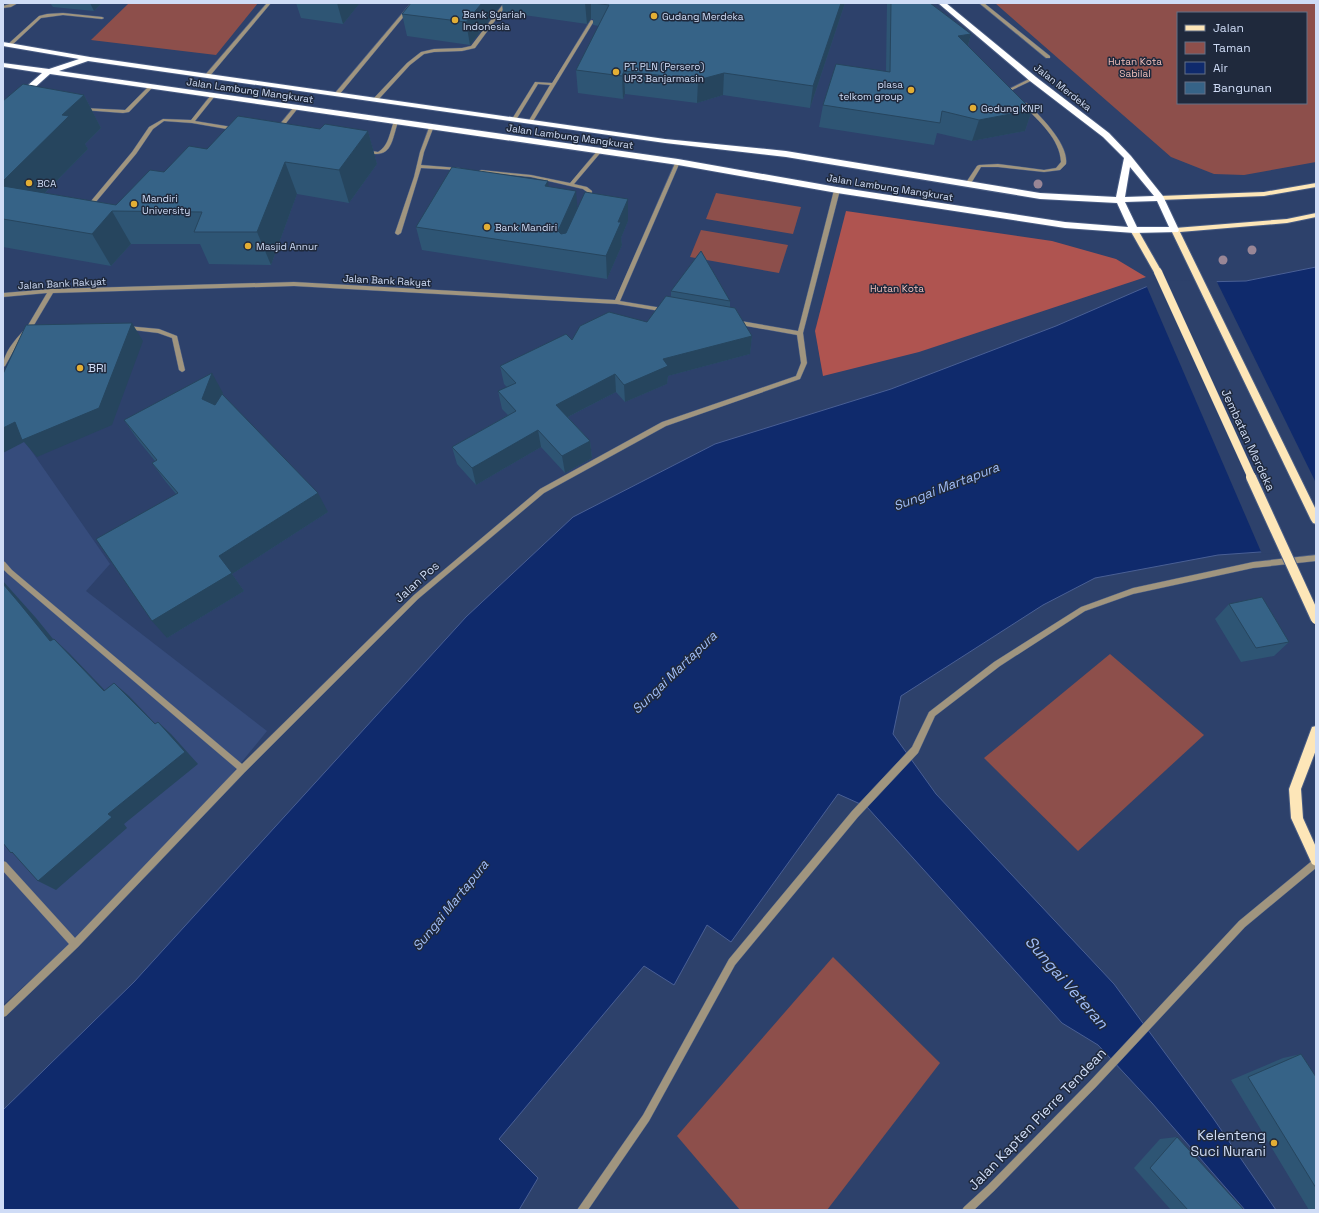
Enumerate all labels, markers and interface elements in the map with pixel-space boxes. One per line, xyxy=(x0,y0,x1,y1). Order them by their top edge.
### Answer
place label: Bank Syariah Indonesia xyxy=(463,8,526,33)
place label: Gudang Merdeka xyxy=(662,10,744,23)
marker: Gudang Merdeka xyxy=(649,11,659,21)
legend xyxy=(1177,12,1307,104)
marker: Bank Syariah Indonesia xyxy=(450,15,460,25)
text: Jalan xyxy=(1213,20,1244,36)
text: Taman xyxy=(1213,40,1250,56)
park label: Hutan Kota Sabilal xyxy=(1108,55,1162,80)
place label: PT. PLN (Persero) UP3 Banjarmasin xyxy=(624,60,704,85)
text: Air xyxy=(1213,60,1229,76)
street label: Jalan Merdeka xyxy=(1031,61,1094,114)
marker: PT. PLN (Persero) UP3 Banjarmasin xyxy=(611,67,621,77)
street label: Jalan Lambung Mangkurat xyxy=(186,75,315,106)
place label: plasa telkom group xyxy=(839,78,903,103)
text: Bangunan xyxy=(1213,80,1272,96)
marker: plasa telkom group xyxy=(906,85,916,95)
place label: Gedung KNPI xyxy=(981,102,1042,115)
marker: Gedung KNPI xyxy=(968,103,978,113)
street label: Jalan Lambung Mangkurat xyxy=(506,121,635,152)
street label: Jalan Lambung Mangkurat xyxy=(826,171,954,204)
place label: BCA xyxy=(37,177,57,190)
marker: BCA xyxy=(24,178,34,188)
place label: Mandiri University xyxy=(142,192,190,217)
marker: Mandiri University xyxy=(129,199,139,209)
place label: Bank Mandiri xyxy=(495,221,557,234)
marker: Bank Mandiri xyxy=(482,222,492,232)
place label: Masjid Annur xyxy=(256,240,318,253)
marker: Masjid Annur xyxy=(243,241,253,251)
street label: Jalan Bank Rakyat xyxy=(343,272,432,289)
street label: Jalan Bank Rakyat xyxy=(18,275,107,292)
park label: Hutan Kota xyxy=(870,282,924,295)
place label: BRI xyxy=(88,360,106,376)
marker: BRI xyxy=(75,363,85,373)
street label: Jembatan Merdeka xyxy=(1217,386,1279,494)
water label: Sungai Martapura xyxy=(891,458,1002,514)
street label: Jalan Pos xyxy=(391,558,443,606)
water label: Sungai Martapura xyxy=(628,627,721,717)
water label: Sungai Martapura xyxy=(409,856,492,954)
water label: Sungai Veteran xyxy=(1020,931,1114,1034)
street label: Jalan Kapten Pierre Tendean xyxy=(964,1044,1110,1194)
place label: Kelenteng Suci Nurani xyxy=(1190,1126,1266,1160)
marker: Kelenteng Suci Nurani xyxy=(1269,1138,1279,1148)

